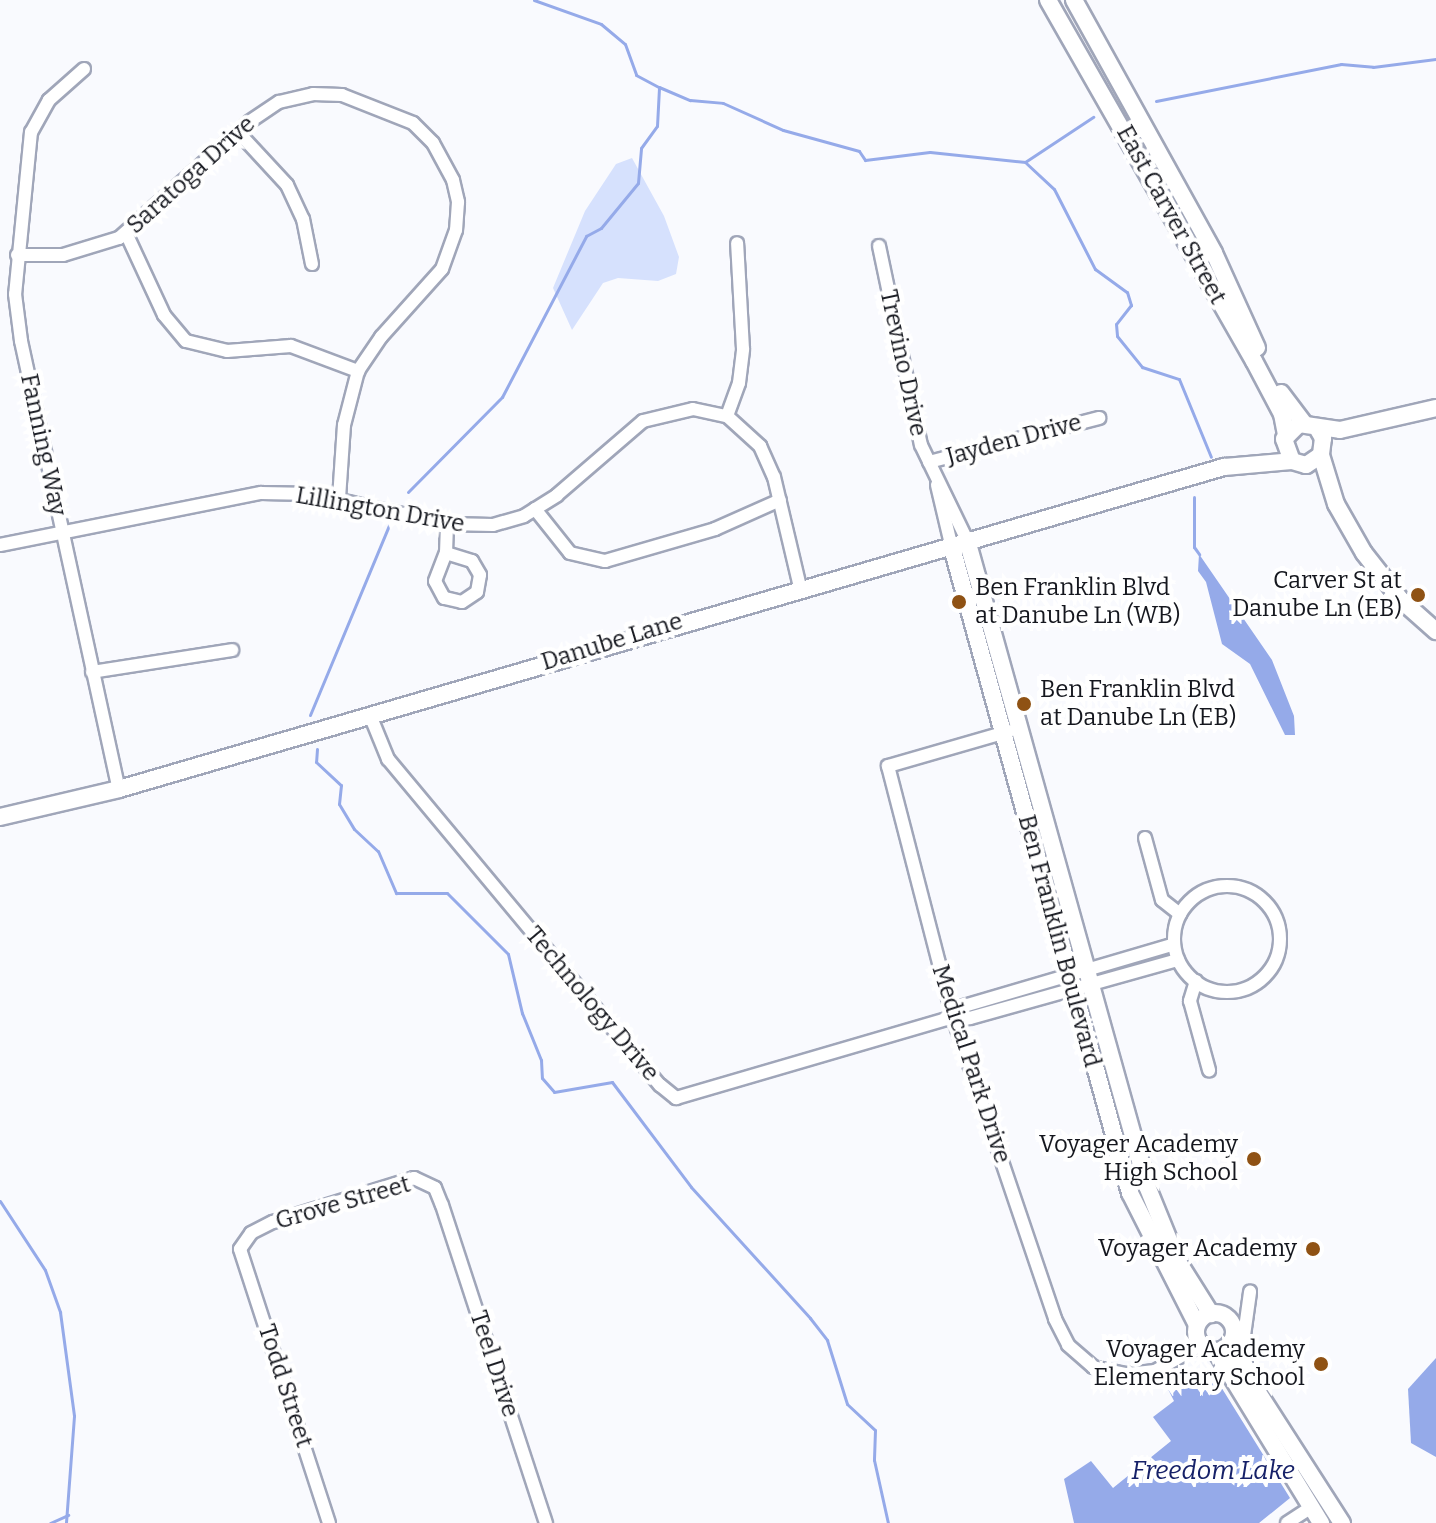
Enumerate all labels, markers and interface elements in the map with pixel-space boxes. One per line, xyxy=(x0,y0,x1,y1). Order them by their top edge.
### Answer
street label: Saratoga Drive xyxy=(121,110,261,240)
street label: East Carver Street xyxy=(1110,121,1232,309)
street label: Trevino Drive xyxy=(873,287,933,439)
street label: Fanning Way xyxy=(14,371,72,519)
street label: Jayden Drive xyxy=(943,408,1085,472)
street label: Lillington Drive xyxy=(293,481,467,539)
place label: Carver St at Danube Ln (EB) xyxy=(1232,567,1402,623)
place label: Ben Franklin Blvd at Danube Ln (WB) xyxy=(975,574,1180,630)
marker: Carver St at Danube Ln (EB) xyxy=(1409,586,1427,604)
marker: Ben Franklin Blvd at Danube Ln (WB) xyxy=(950,593,968,611)
street label: Danube Lane xyxy=(538,607,686,677)
place label: Ben Franklin Blvd at Danube Ln (EB) xyxy=(1040,676,1236,732)
marker: Ben Franklin Blvd at Danube Ln (EB) xyxy=(1015,695,1033,713)
street label: Ben Franklin Boulevard xyxy=(1011,812,1107,1070)
street label: Technology Drive xyxy=(519,921,665,1087)
street label: Medical Park Drive xyxy=(925,961,1017,1167)
place label: Voyager Academy High School xyxy=(1039,1131,1238,1187)
marker: Voyager Academy High School xyxy=(1245,1150,1263,1168)
street label: Grove Street xyxy=(272,1170,414,1236)
place label: Voyager Academy xyxy=(1098,1235,1297,1263)
marker: Voyager Academy xyxy=(1304,1240,1322,1258)
street label: Teel Drive xyxy=(463,1307,525,1421)
street label: Todd Street xyxy=(252,1321,318,1451)
place label: Voyager Academy Elementary School xyxy=(1093,1336,1305,1392)
marker: Voyager Academy Elementary School xyxy=(1312,1355,1330,1373)
water label: Freedom Lake xyxy=(1131,1455,1295,1487)

